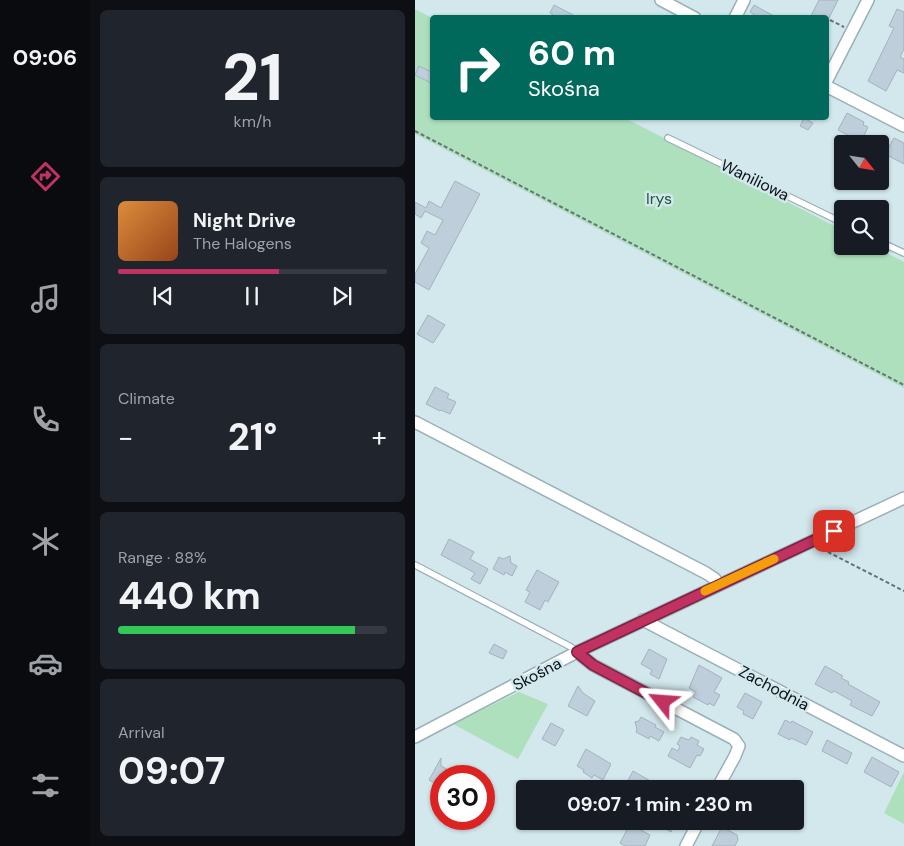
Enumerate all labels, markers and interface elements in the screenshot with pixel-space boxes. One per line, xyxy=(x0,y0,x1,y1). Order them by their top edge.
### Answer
text: 60 m xyxy=(528,30,616,76)
icon: right xyxy=(445,35,510,100)
text: 21 xyxy=(222,36,283,120)
text: 09:06 xyxy=(13,43,77,72)
text: Skośna xyxy=(528,74,600,103)
text: km/h xyxy=(234,111,271,132)
north arrow xyxy=(834,135,889,190)
map controls xyxy=(834,135,889,255)
street label: Waniliowa xyxy=(717,154,793,206)
icon: directions xyxy=(28,159,63,194)
park label: Irys xyxy=(646,188,672,209)
button: search xyxy=(834,200,889,255)
text: Night Drive xyxy=(193,208,296,233)
text: The Halogens xyxy=(193,233,292,254)
icon: music xyxy=(28,281,63,316)
icon: previous xyxy=(149,282,177,310)
icon: pause xyxy=(238,282,266,310)
icon: next xyxy=(328,282,356,310)
text: Climate xyxy=(118,388,175,409)
icon: phone xyxy=(28,402,63,437)
text: 21° xyxy=(228,412,277,462)
text: − xyxy=(118,419,133,456)
text: + xyxy=(372,419,387,456)
pin xyxy=(813,510,855,552)
icon: arrive xyxy=(820,517,848,545)
icon: climate xyxy=(28,524,63,559)
text: Range · 88% xyxy=(118,547,207,568)
text: 440 km xyxy=(118,571,261,621)
icon: car xyxy=(28,646,63,681)
street label: Skośna xyxy=(509,652,565,696)
street label: Zachodnia xyxy=(735,661,813,715)
position arrow xyxy=(636,675,688,727)
text: Arrival xyxy=(118,722,165,743)
text: 09:07 xyxy=(118,746,225,796)
speed limit sign: 30 xyxy=(430,765,495,830)
icon: filters xyxy=(28,768,63,803)
text: 09:07 · 1 min · 230 m xyxy=(567,792,753,817)

